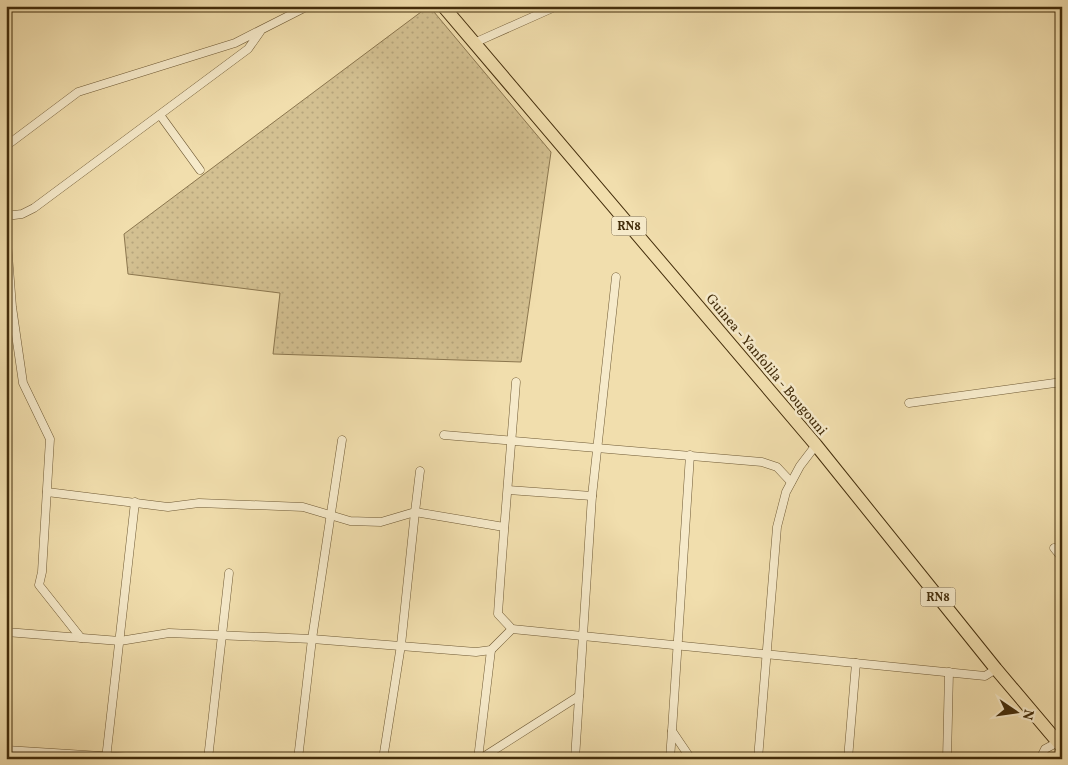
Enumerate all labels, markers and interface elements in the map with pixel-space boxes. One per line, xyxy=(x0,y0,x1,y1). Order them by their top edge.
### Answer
road number: RN8 xyxy=(612,217,646,236)
street label: Guinea - Yanfolila - Bougouni xyxy=(701,290,831,440)
road number: RN8 xyxy=(920,588,956,606)
north arrow xyxy=(990,688,1040,738)
text: N xyxy=(1017,707,1038,722)

